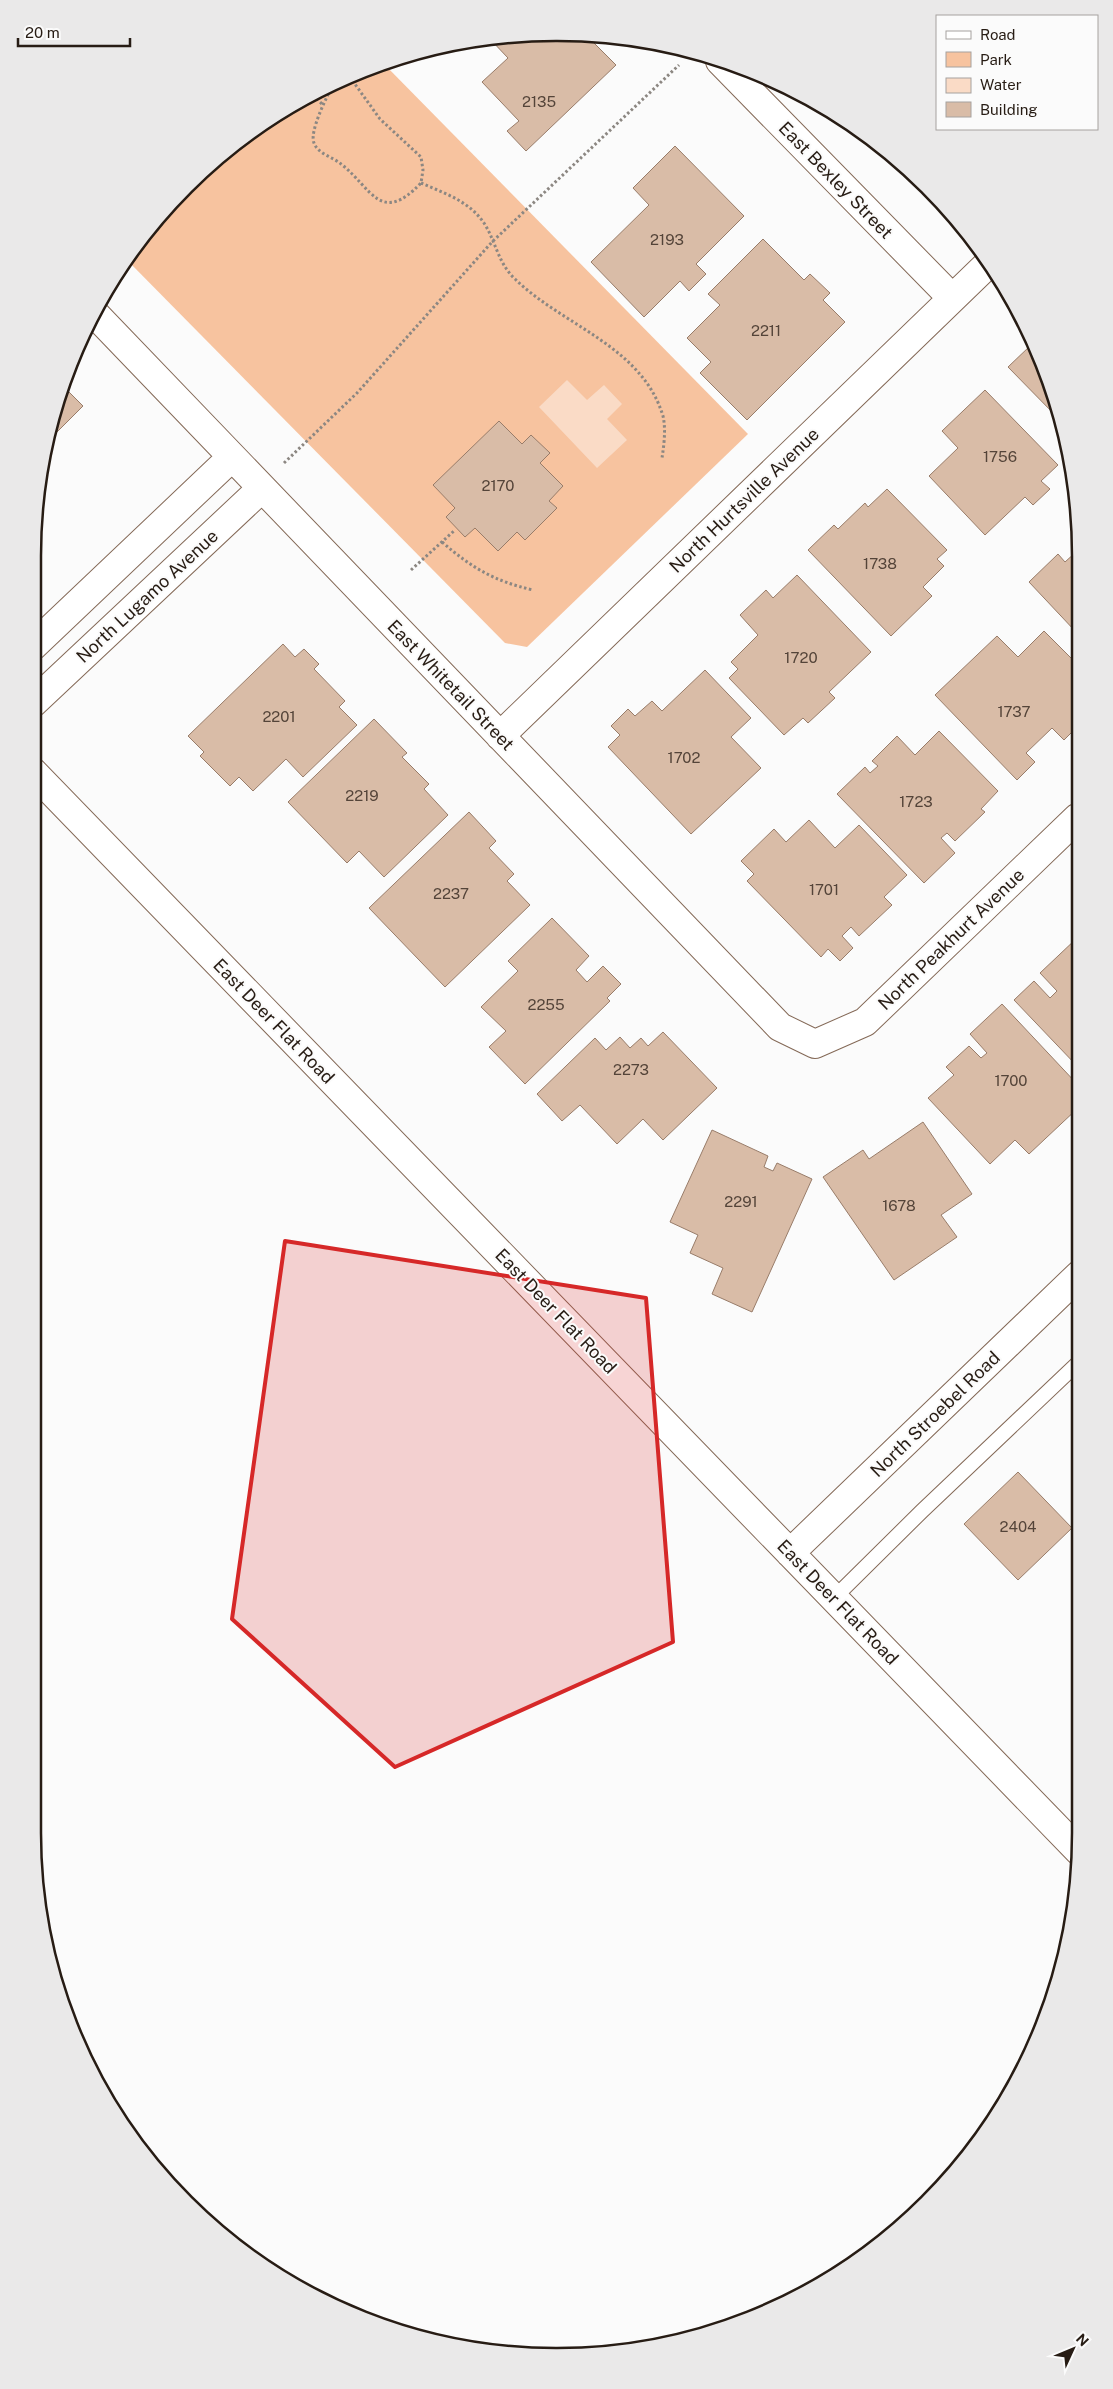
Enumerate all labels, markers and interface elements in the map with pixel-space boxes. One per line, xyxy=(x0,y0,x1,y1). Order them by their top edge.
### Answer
scale bar xyxy=(18,15,130,47)
legend xyxy=(936,15,1098,130)
text: 20 m xyxy=(25,24,60,41)
text: Road xyxy=(980,26,1016,43)
text: Park xyxy=(980,51,1012,68)
text: Water xyxy=(980,76,1022,93)
house number: 2135 xyxy=(522,93,556,110)
text: Building xyxy=(980,101,1038,118)
street label: East Bexley Street xyxy=(775,117,897,243)
house number: 2193 xyxy=(650,231,684,248)
house number: 2211 xyxy=(751,322,781,339)
street label: North Hurtsville Avenue xyxy=(665,423,823,577)
house number: 1756 xyxy=(983,448,1017,465)
house number: 2170 xyxy=(482,477,514,494)
street label: North Lugamo Avenue xyxy=(72,525,222,667)
house number: 1738 xyxy=(863,555,897,572)
street label: East Whitetail Street xyxy=(383,615,519,755)
house number: 1720 xyxy=(784,649,818,666)
house number: 1737 xyxy=(997,703,1031,720)
house number: 2201 xyxy=(262,708,296,725)
house number: 1702 xyxy=(668,749,701,766)
house number: 2219 xyxy=(345,787,379,804)
house number: 1723 xyxy=(899,793,933,810)
street label: North Peakhurt Avenue xyxy=(874,864,1028,1014)
house number: 1701 xyxy=(809,881,839,898)
house number: 2237 xyxy=(433,885,469,902)
street label: East Deer Flat Road xyxy=(209,954,339,1088)
house number: 2255 xyxy=(527,996,565,1013)
house number: 2273 xyxy=(613,1061,649,1078)
house number: 1700 xyxy=(994,1072,1028,1089)
house number: 2291 xyxy=(724,1193,758,1210)
house number: 1678 xyxy=(882,1197,916,1214)
street label: East Deer Flat Road xyxy=(491,1244,621,1378)
street label: North Stroebel Road xyxy=(866,1347,1004,1481)
house number: 2404 xyxy=(1000,1518,1036,1535)
street label: East Deer Flat Road xyxy=(773,1535,903,1669)
north arrow xyxy=(1048,2324,1098,2374)
text: N xyxy=(1073,2330,1092,2349)

